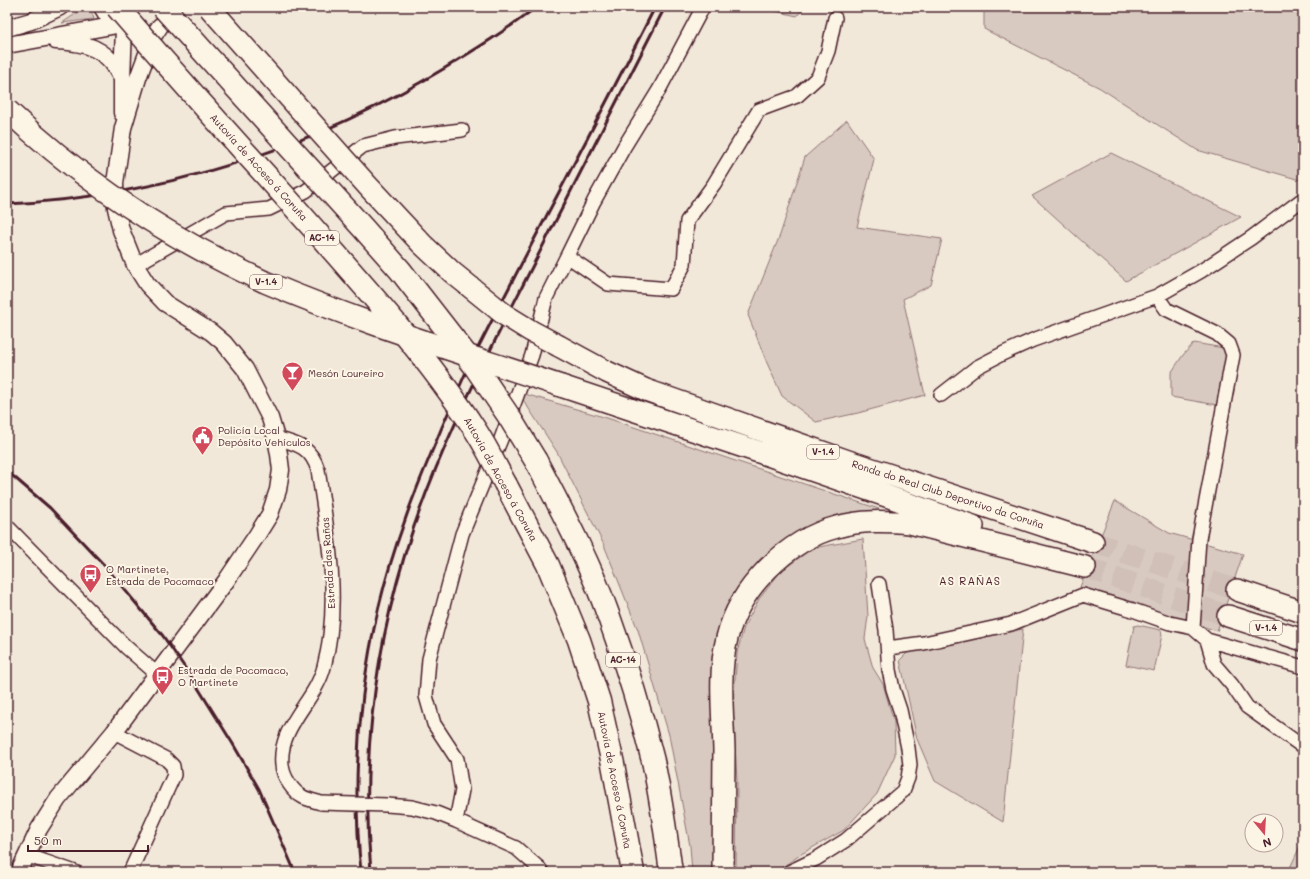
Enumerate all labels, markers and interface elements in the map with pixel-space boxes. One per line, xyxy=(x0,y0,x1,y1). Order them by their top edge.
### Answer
street label: Autovía de Acceso á Coruña xyxy=(207,110,311,224)
road number: AC-14 xyxy=(305,231,339,245)
road number: V-1.4 xyxy=(250,275,282,289)
bar icon: Mesón Loureiro xyxy=(279,360,305,393)
place label: Mesón Loureiro xyxy=(308,366,384,380)
street label: Autovía de Acceso á Coruña xyxy=(461,414,541,544)
public building icon: Policía Local Depósito Vehículos xyxy=(190,423,216,456)
place label: Policía Local Depósito Vehículos xyxy=(218,423,311,449)
road number: V-1.4 xyxy=(807,445,839,459)
street label: Ronda do Real Club Deportivo da Coruña xyxy=(850,456,1046,532)
street label: Estrada das Rañas xyxy=(318,517,338,609)
bus stop icon: O Martinete, Estrada de Pocomaco xyxy=(78,562,104,595)
place label: O Martinete, Estrada de Pocomaco xyxy=(106,562,214,588)
district label: AS RAÑAS xyxy=(939,573,1001,588)
road number: V-1.4 xyxy=(1250,621,1282,635)
road number: AC-14 xyxy=(606,653,640,667)
bus stop icon: Estrada de Pocomaco, O Martinete xyxy=(150,663,176,696)
place label: Estrada de Pocomaco, O Martinete xyxy=(178,663,289,689)
street label: Autovía de Acceso á Coruña xyxy=(595,710,635,850)
north arrow xyxy=(1244,813,1284,853)
scale bar xyxy=(28,827,148,853)
text: 50 m xyxy=(34,832,62,848)
text: N xyxy=(1261,835,1274,851)

